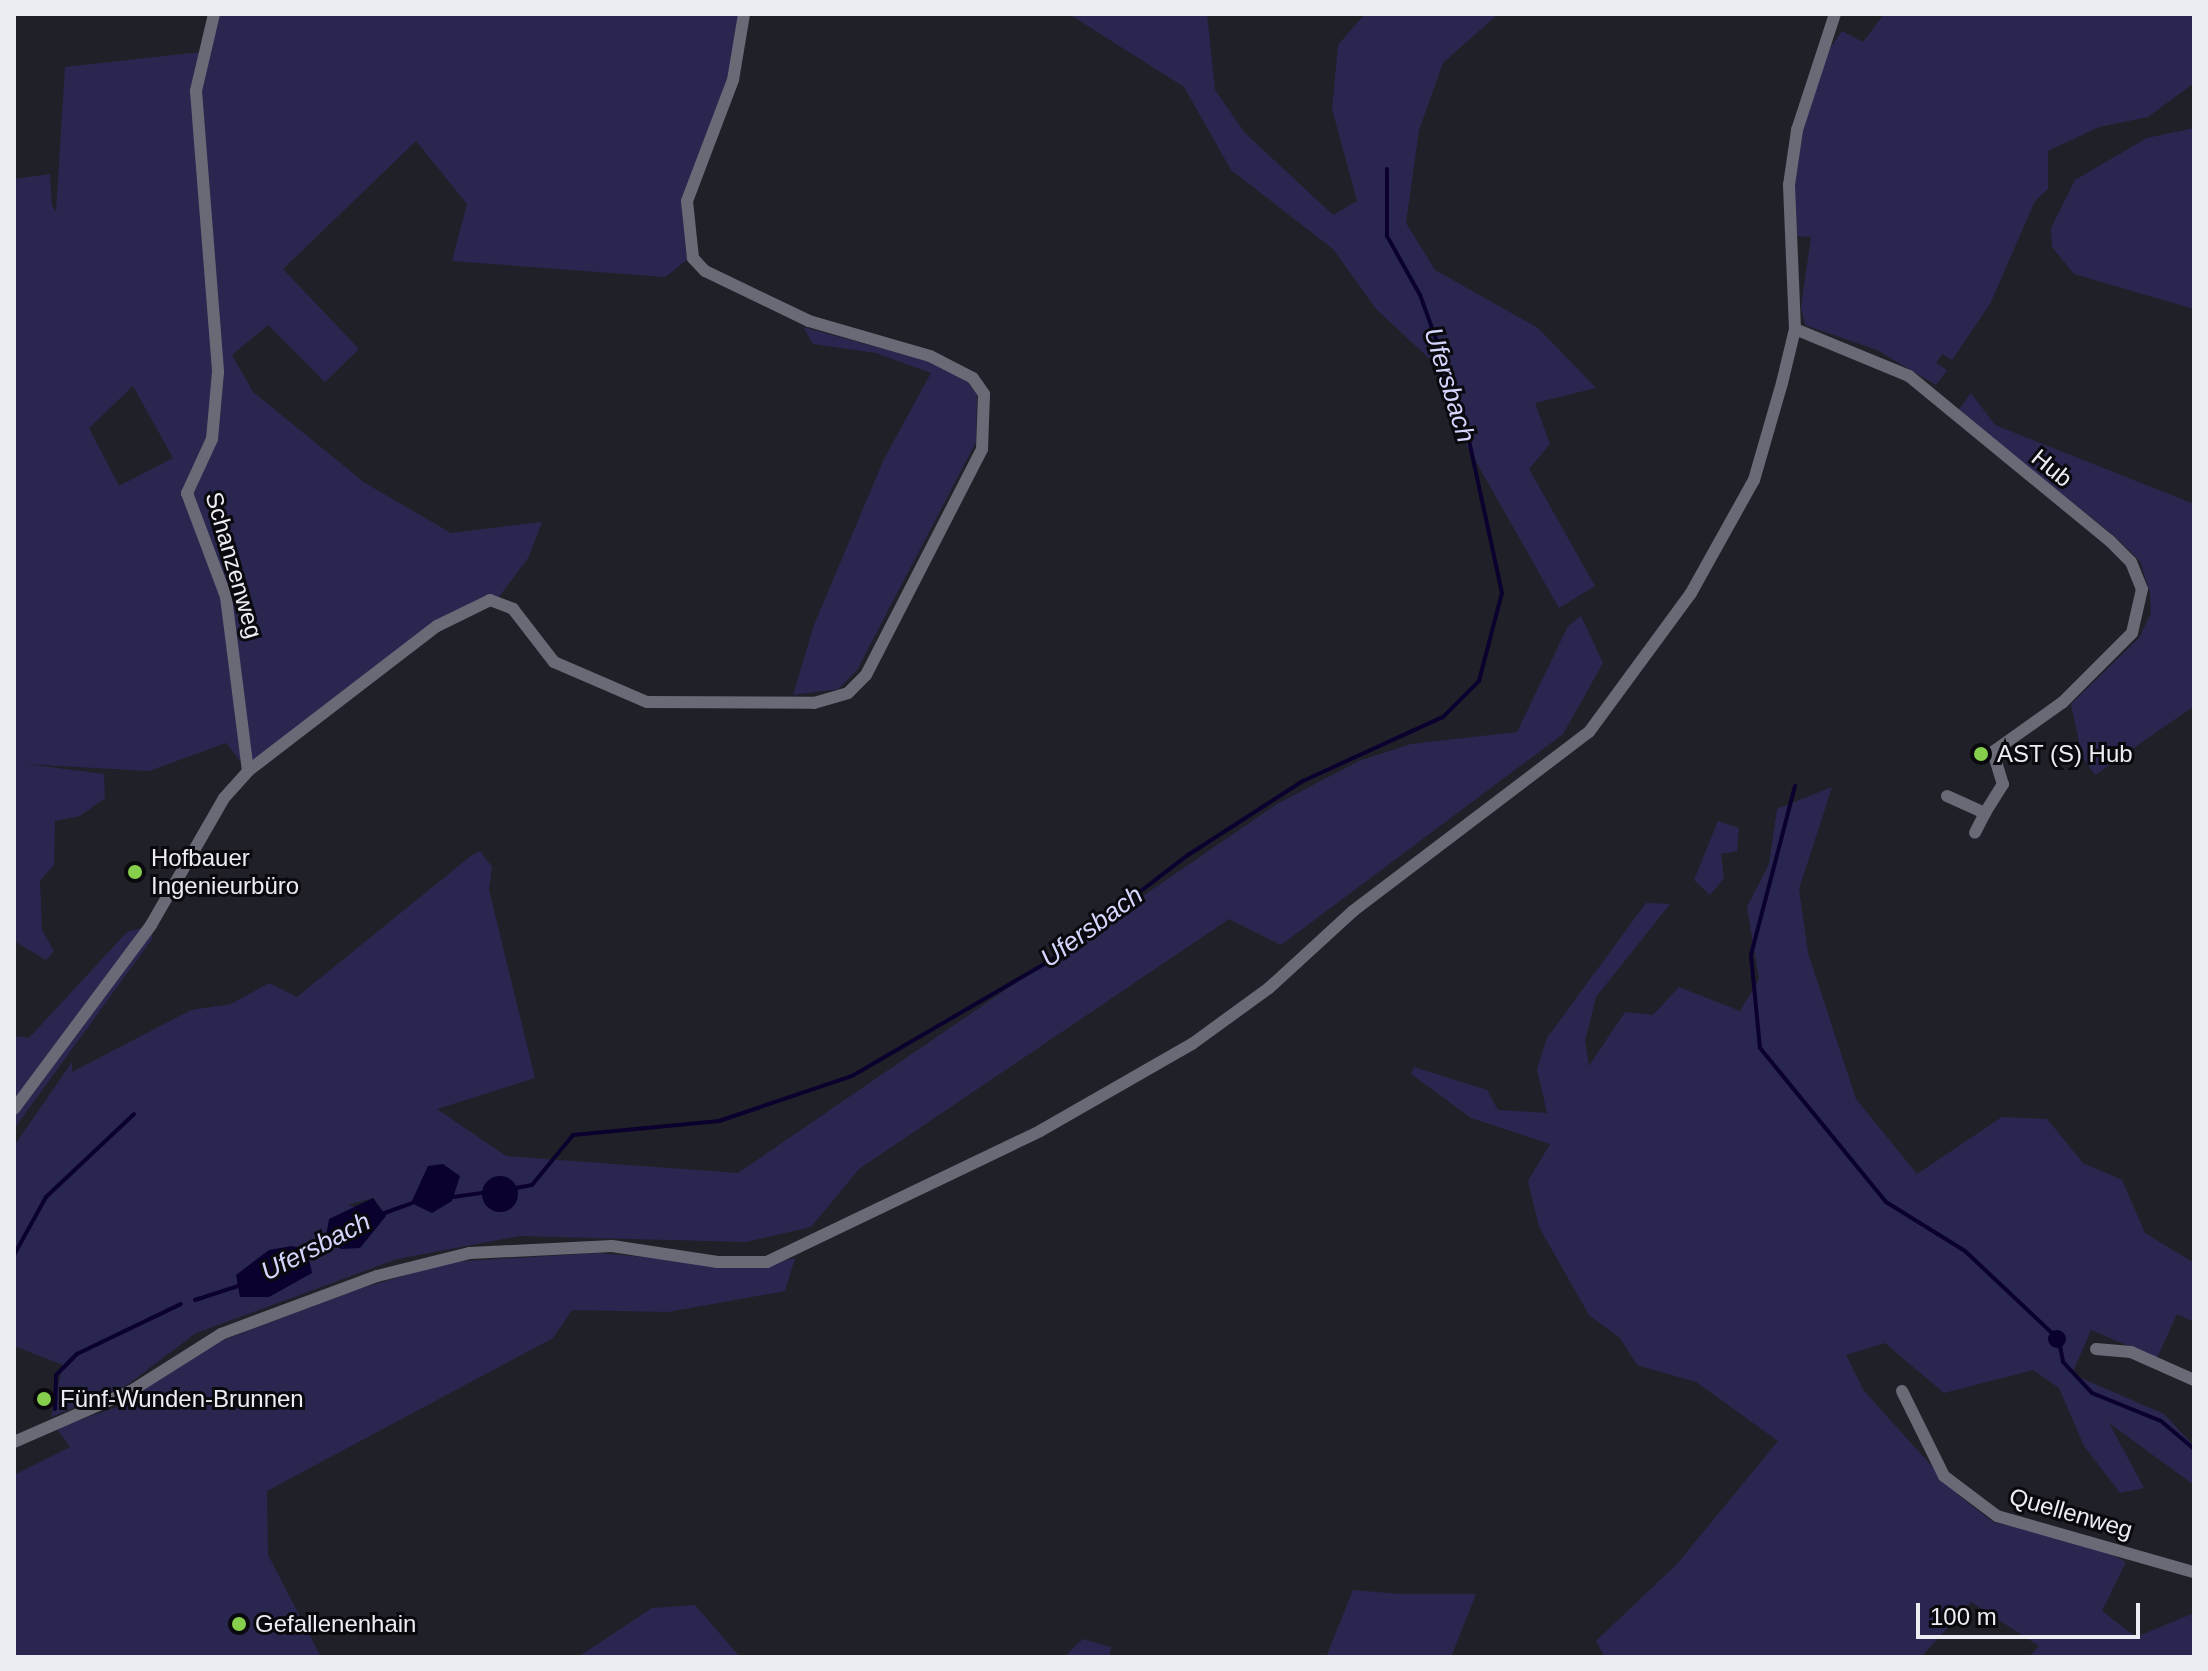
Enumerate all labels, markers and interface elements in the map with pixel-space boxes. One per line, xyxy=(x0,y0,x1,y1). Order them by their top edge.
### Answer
water label: Ufersbach xyxy=(1417,324,1481,446)
street label: Hub xyxy=(2026,443,2078,493)
street label: Schanzenweg xyxy=(199,489,269,641)
place label: AST (S) Hub xyxy=(1997,740,2133,768)
marker: AST (S) Hub xyxy=(1972,745,1990,763)
place label: Hofbauer Ingenieurbüro xyxy=(151,844,299,900)
marker: Hofbauer Ingenieurbüro xyxy=(126,863,144,881)
water label: Ufersbach xyxy=(1035,880,1149,974)
water label: Ufersbach xyxy=(256,1206,376,1288)
place label: Fünf-Wunden-Brunnen xyxy=(60,1385,304,1413)
marker: Fünf-Wunden-Brunnen xyxy=(35,1390,53,1408)
street label: Quellenweg xyxy=(2006,1482,2136,1544)
scale bar xyxy=(1920,1587,2144,1637)
text: 100 m xyxy=(1930,1603,1997,1630)
place label: Gefallenenhain xyxy=(255,1610,416,1638)
marker: Gefallenenhain xyxy=(230,1615,248,1633)

